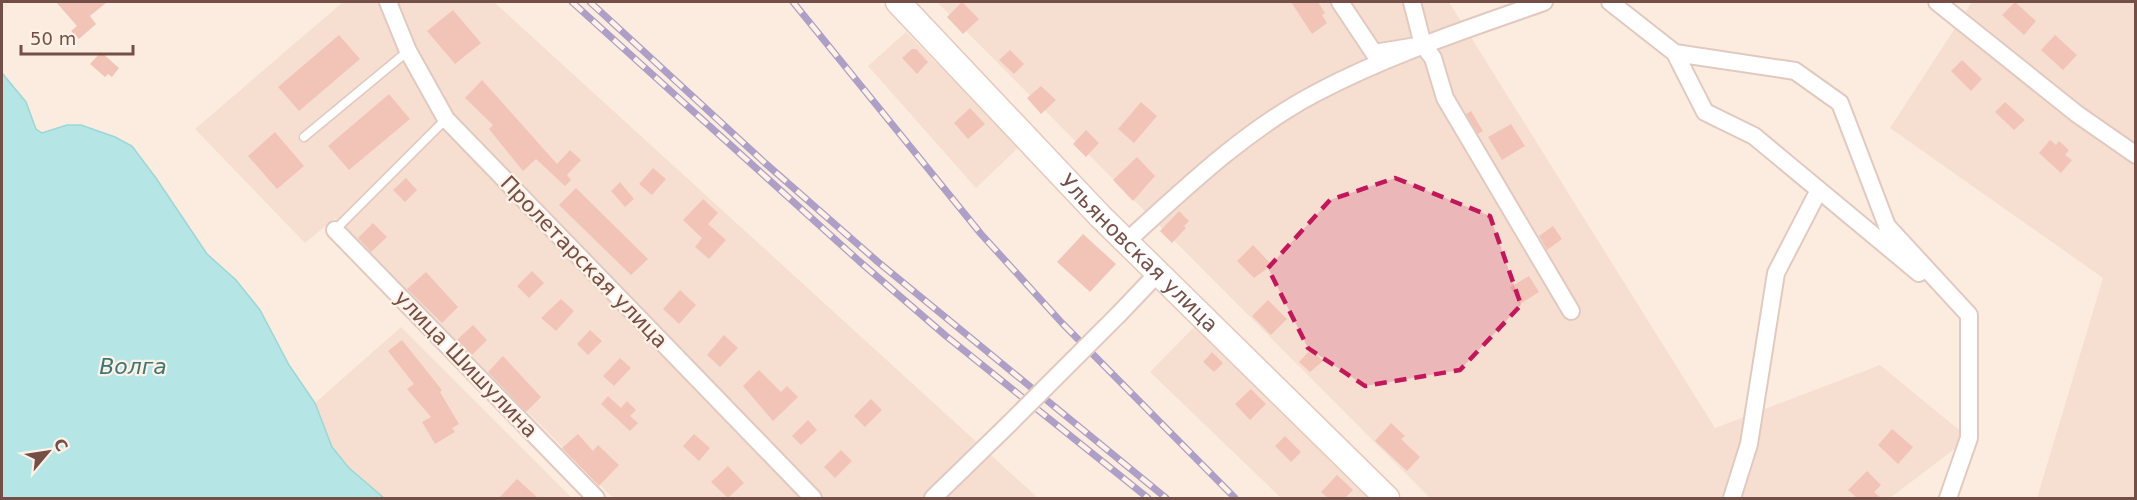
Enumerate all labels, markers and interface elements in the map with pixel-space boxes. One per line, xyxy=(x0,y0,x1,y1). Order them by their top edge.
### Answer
scale bar xyxy=(21,18,134,56)
text: 50 m xyxy=(30,28,76,49)
street label: Ульяновская улица xyxy=(1055,169,1223,337)
street label: Пролетарская улица xyxy=(496,171,672,353)
street label: улица Шишулина xyxy=(390,286,542,442)
water label: Волга xyxy=(99,354,167,379)
north arrow xyxy=(18,422,78,482)
text: С xyxy=(50,435,72,455)

